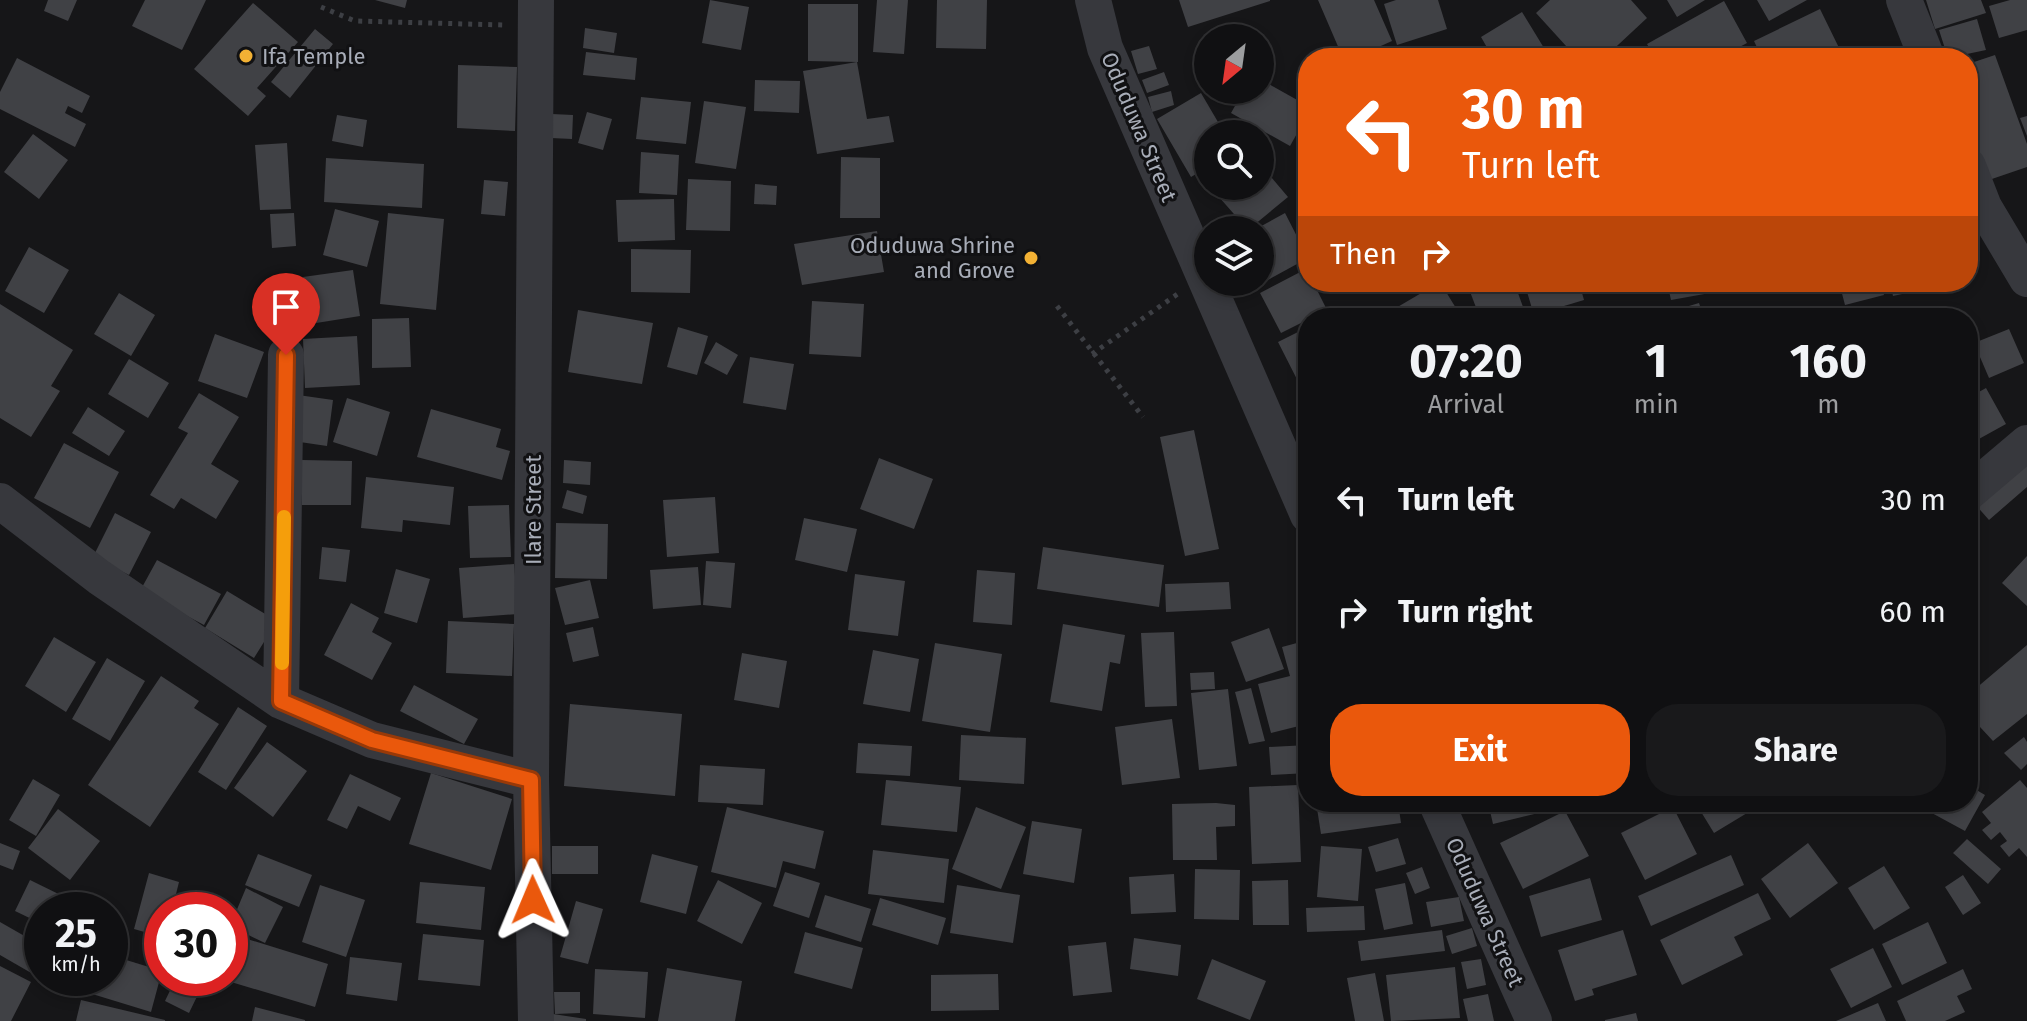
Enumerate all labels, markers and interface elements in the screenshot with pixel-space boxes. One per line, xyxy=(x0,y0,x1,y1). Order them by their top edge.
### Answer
north arrow xyxy=(1194,24,1274,104)
map controls xyxy=(1194,24,1274,296)
place label: Ifa Temple xyxy=(262,43,366,70)
marker: Ifa Temple xyxy=(237,47,255,65)
street label: Oduduwa Street xyxy=(1095,48,1183,206)
text: 30 m xyxy=(1462,76,1584,143)
icon: left xyxy=(1330,80,1434,184)
button: search xyxy=(1194,120,1274,200)
text: Turn left xyxy=(1462,144,1600,188)
button: layers xyxy=(1194,216,1274,296)
place label: Oduduwa Shrine and Grove xyxy=(850,232,1015,284)
icon: right xyxy=(1413,232,1457,276)
text: Then xyxy=(1330,236,1397,272)
marker: Oduduwa Shrine and Grove xyxy=(1022,249,1040,267)
pin xyxy=(252,273,320,355)
icon: arrive xyxy=(264,285,308,329)
text: 07:20 xyxy=(1409,332,1523,390)
text: 1 xyxy=(1645,332,1667,390)
text: 160 xyxy=(1790,332,1867,390)
text: Arrival xyxy=(1428,389,1504,420)
text: min xyxy=(1634,389,1679,420)
text: m xyxy=(1817,389,1840,420)
street label: Ilare Street xyxy=(520,455,547,565)
icon: left xyxy=(1330,478,1374,522)
text: Turn left xyxy=(1398,482,1514,518)
text: 30 m xyxy=(1881,482,1946,518)
icon: right xyxy=(1330,590,1374,634)
text: Turn right xyxy=(1398,594,1533,630)
text: 60 m xyxy=(1880,594,1946,630)
button: Exit xyxy=(1330,704,1630,796)
button: Share xyxy=(1646,704,1946,796)
street label: Oduduwa Street xyxy=(1440,833,1530,991)
position arrow xyxy=(491,858,575,942)
speed limit sign: 30 xyxy=(144,892,248,996)
text: 25 xyxy=(55,910,97,958)
text: km/h xyxy=(51,952,101,976)

